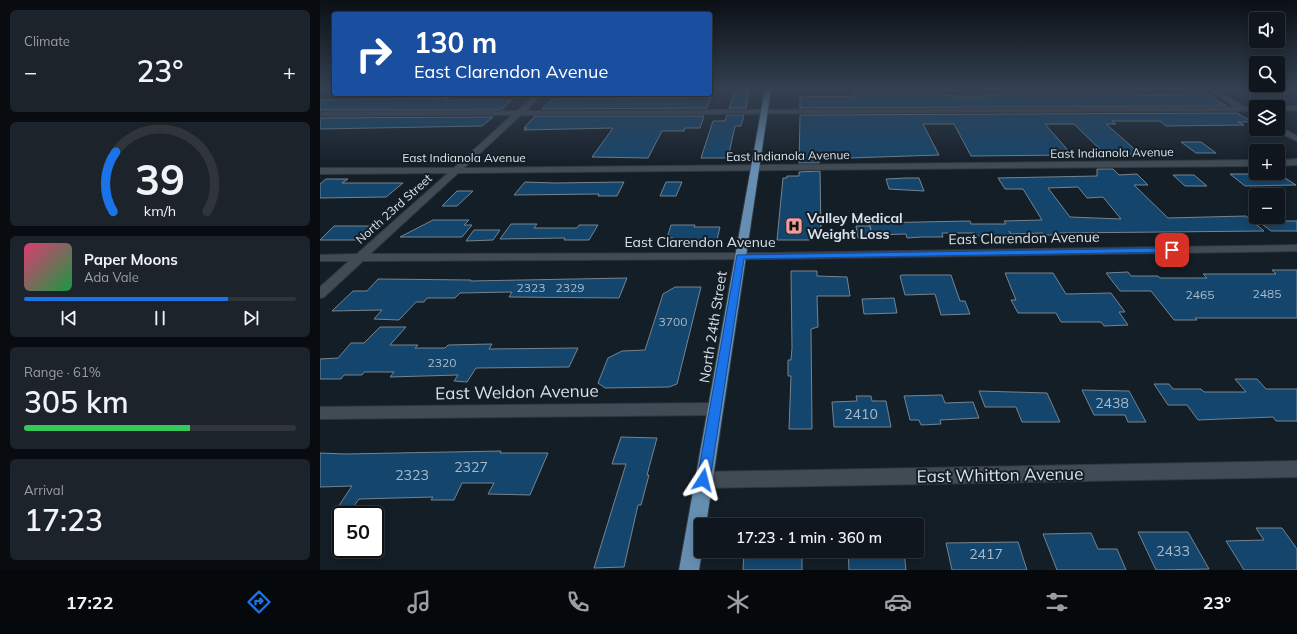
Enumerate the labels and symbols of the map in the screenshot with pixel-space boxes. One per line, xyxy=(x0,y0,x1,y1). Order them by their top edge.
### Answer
street label: East Indianola Avenue xyxy=(1050,144,1174,161)
street label: East Indianola Avenue xyxy=(726,147,850,164)
street label: East Indianola Avenue xyxy=(402,150,526,165)
street label: North 23rd Street xyxy=(353,171,435,247)
place label: Valley Medical Weight Loss xyxy=(806,209,903,243)
hospital icon: Valley Medical Weight Loss xyxy=(784,216,804,236)
street label: East Clarendon Avenue xyxy=(948,228,1100,248)
street label: East Clarendon Avenue xyxy=(624,233,776,251)
pin xyxy=(1155,233,1189,267)
street label: North 24th Street xyxy=(695,270,731,384)
house number: 2323 xyxy=(517,280,545,295)
house number: 2329 xyxy=(556,280,584,295)
house number: 2485 xyxy=(1253,286,1281,301)
house number: 2465 xyxy=(1186,287,1214,302)
house number: 3700 xyxy=(659,314,687,329)
house number: 2320 xyxy=(428,355,456,370)
street label: East Weldon Avenue xyxy=(435,380,599,403)
house number: 2438 xyxy=(1095,394,1129,412)
house number: 2410 xyxy=(844,405,878,423)
house number: 2327 xyxy=(454,458,488,476)
position arrow xyxy=(682,459,724,501)
street label: East Whitton Avenue xyxy=(917,463,1083,486)
house number: 2323 xyxy=(395,466,429,484)
speed limit sign: 50 xyxy=(332,506,384,558)
house number: 2433 xyxy=(1156,542,1190,560)
house number: 2417 xyxy=(969,545,1003,563)

